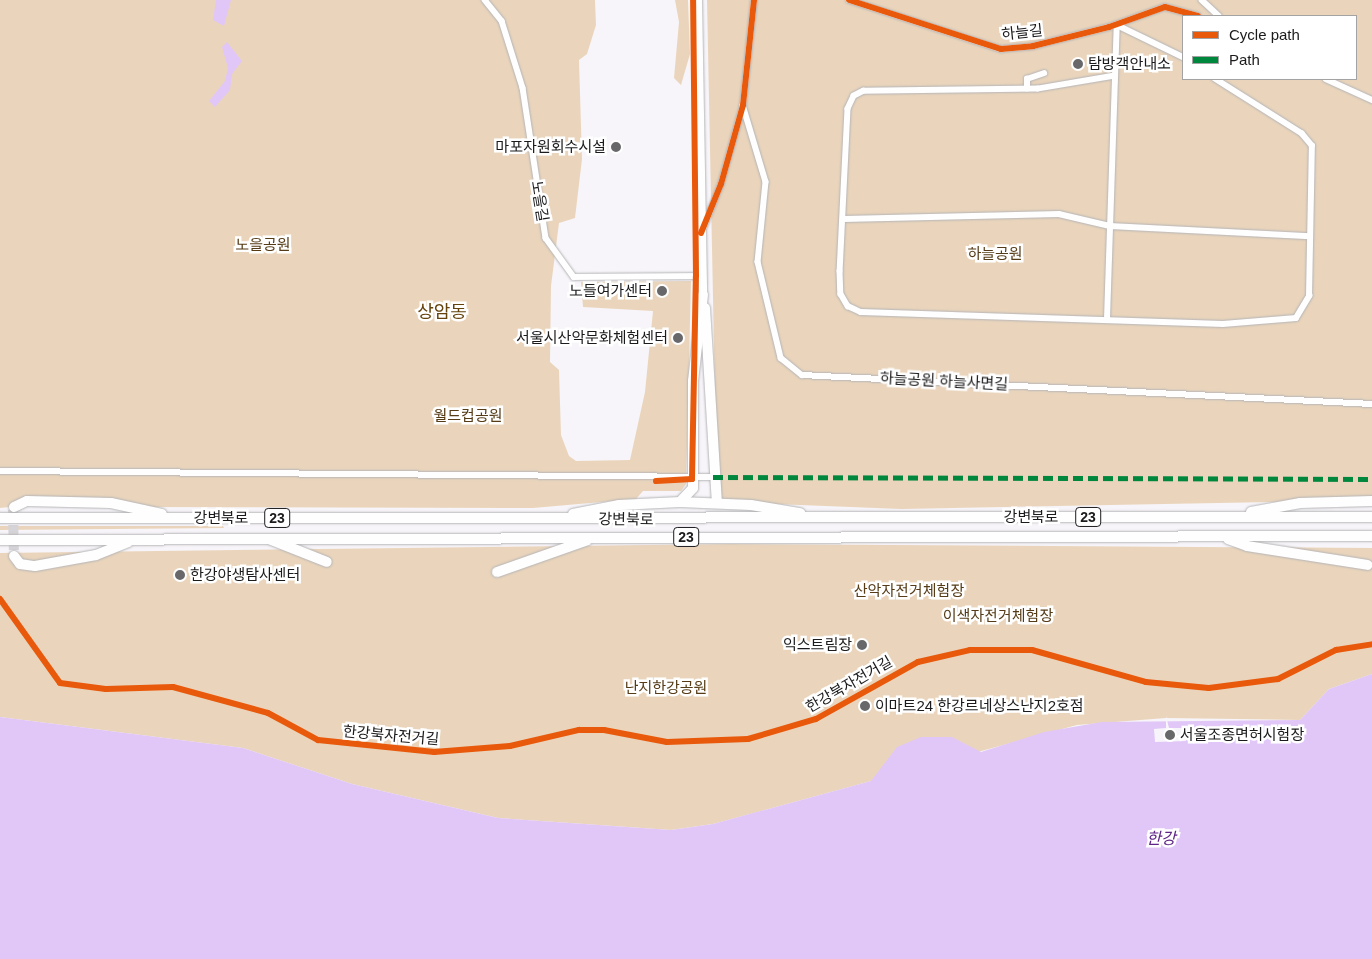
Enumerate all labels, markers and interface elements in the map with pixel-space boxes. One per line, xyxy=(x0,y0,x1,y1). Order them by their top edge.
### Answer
legend xyxy=(1182,15,1357,80)
street label: 하늘길 xyxy=(1000,21,1044,43)
text: Cycle path xyxy=(1229,26,1300,43)
text: Path xyxy=(1229,51,1260,68)
place label: 탐방객안내소 xyxy=(1088,55,1171,73)
marker: 탐방객안내소 xyxy=(1072,58,1084,70)
place label: 마포자원회수시설 xyxy=(496,138,606,156)
marker: 마포자원회수시설 xyxy=(610,141,622,153)
street label: 노을길 xyxy=(528,179,552,223)
park label: 노을공원 xyxy=(235,236,291,254)
park label: 하늘공원 xyxy=(967,245,1023,263)
place label: 노들여가센터 xyxy=(569,282,652,300)
marker: 노들여가센터 xyxy=(656,285,668,297)
district label: 상암동 xyxy=(417,301,467,323)
place label: 서울시산악문화체험센터 xyxy=(516,329,668,347)
marker: 서울시산악문화체험센터 xyxy=(672,332,684,344)
street label: 하늘공원 하늘사면길 xyxy=(879,369,1009,393)
park label: 월드컵공원 xyxy=(434,407,502,425)
road number: 23 xyxy=(263,506,291,530)
road number: 23 xyxy=(1074,506,1102,528)
street label: 강변북로 xyxy=(1003,508,1059,526)
street label: 강변북로 xyxy=(193,509,249,527)
street label: 강변북로 xyxy=(598,510,654,528)
road number: 23 xyxy=(672,526,700,548)
place label: 한강야생탐사센터 xyxy=(190,566,300,584)
marker: 한강야생탐사센터 xyxy=(174,569,186,581)
park label: 산악자전거체험장 xyxy=(854,582,964,600)
park label: 이색자전거체험장 xyxy=(943,607,1053,625)
place label: 익스트림장 xyxy=(783,636,852,654)
marker: 익스트림장 xyxy=(856,639,868,651)
street label: 한강북자전거길 xyxy=(803,652,895,716)
park label: 난지한강공원 xyxy=(625,679,707,697)
place label: 이마트24 한강르네상스난지2호점 xyxy=(875,697,1084,715)
marker: 이마트24 한강르네상스난지2호점 xyxy=(859,700,871,712)
street label: 한강북자전거길 xyxy=(342,722,440,748)
place label: 서울조종면허시험장 xyxy=(1180,726,1304,744)
marker: 서울조종면허시험장 xyxy=(1164,729,1176,741)
water label: 한강 xyxy=(1146,829,1176,849)

